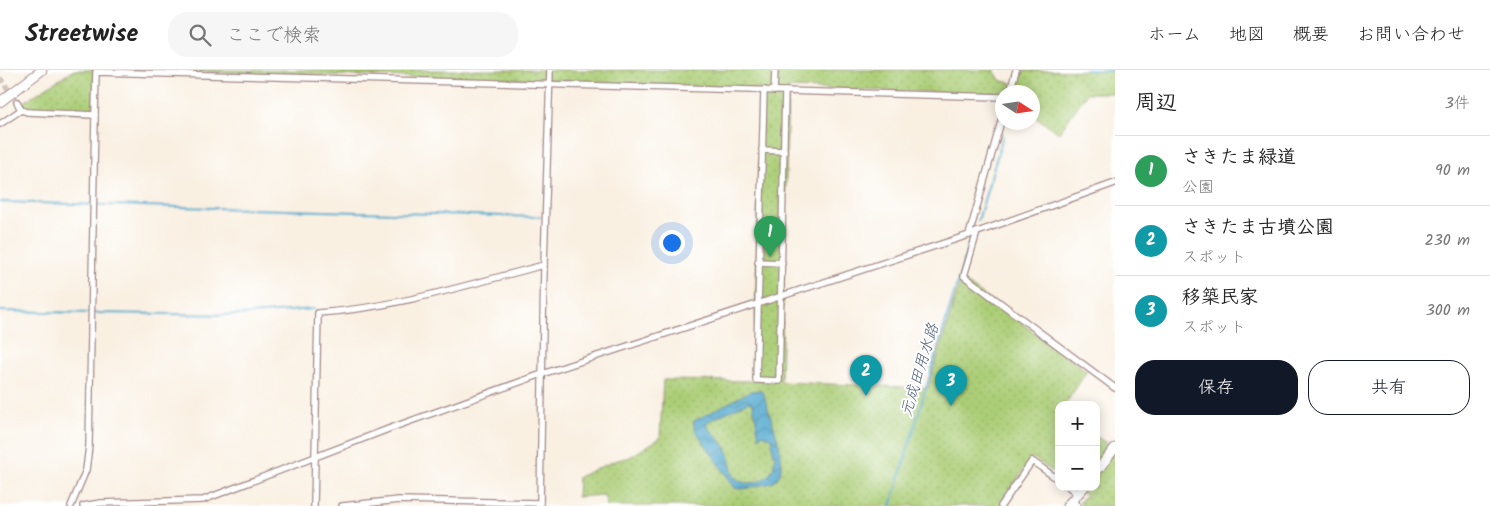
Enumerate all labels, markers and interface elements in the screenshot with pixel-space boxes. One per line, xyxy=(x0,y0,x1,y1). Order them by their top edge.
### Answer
search box xyxy=(168,12,518,57)
text: Streetwise xyxy=(25,15,138,54)
icon: search xyxy=(186,21,214,49)
text: ここで検索 xyxy=(226,21,321,51)
text: ホーム xyxy=(1148,21,1201,50)
text: 地図 xyxy=(1229,21,1265,50)
text: 概要 xyxy=(1293,21,1329,50)
text: お問い合わせ xyxy=(1357,21,1465,50)
north arrow xyxy=(995,85,1040,130)
text: 周辺 xyxy=(1135,87,1177,120)
text: 3件 xyxy=(1445,91,1470,116)
text: さきたま緑道 xyxy=(1182,143,1296,173)
text: 1 xyxy=(1149,158,1153,183)
text: 90 m xyxy=(1435,158,1470,183)
text: 公園 xyxy=(1182,175,1214,200)
text: さきたま古墳公園 xyxy=(1182,213,1334,243)
pin: 1 xyxy=(754,216,786,257)
text: 2 xyxy=(1146,228,1156,253)
text: 230 m xyxy=(1424,228,1470,253)
your location xyxy=(659,230,685,256)
text: スポット xyxy=(1182,245,1246,270)
text: 移築民家 xyxy=(1182,283,1258,313)
text: 3 xyxy=(1147,298,1155,323)
text: 300 m xyxy=(1426,298,1470,323)
text: スポット xyxy=(1182,315,1246,340)
water label: 元成田用水路 xyxy=(894,319,946,420)
pin: 2 xyxy=(850,355,882,396)
button: 保存 xyxy=(1135,360,1298,415)
button: 共有 xyxy=(1308,360,1470,415)
pin: 3 xyxy=(935,365,967,406)
map controls xyxy=(1055,401,1100,491)
button: + xyxy=(1055,401,1100,446)
button: − xyxy=(1055,446,1100,491)

